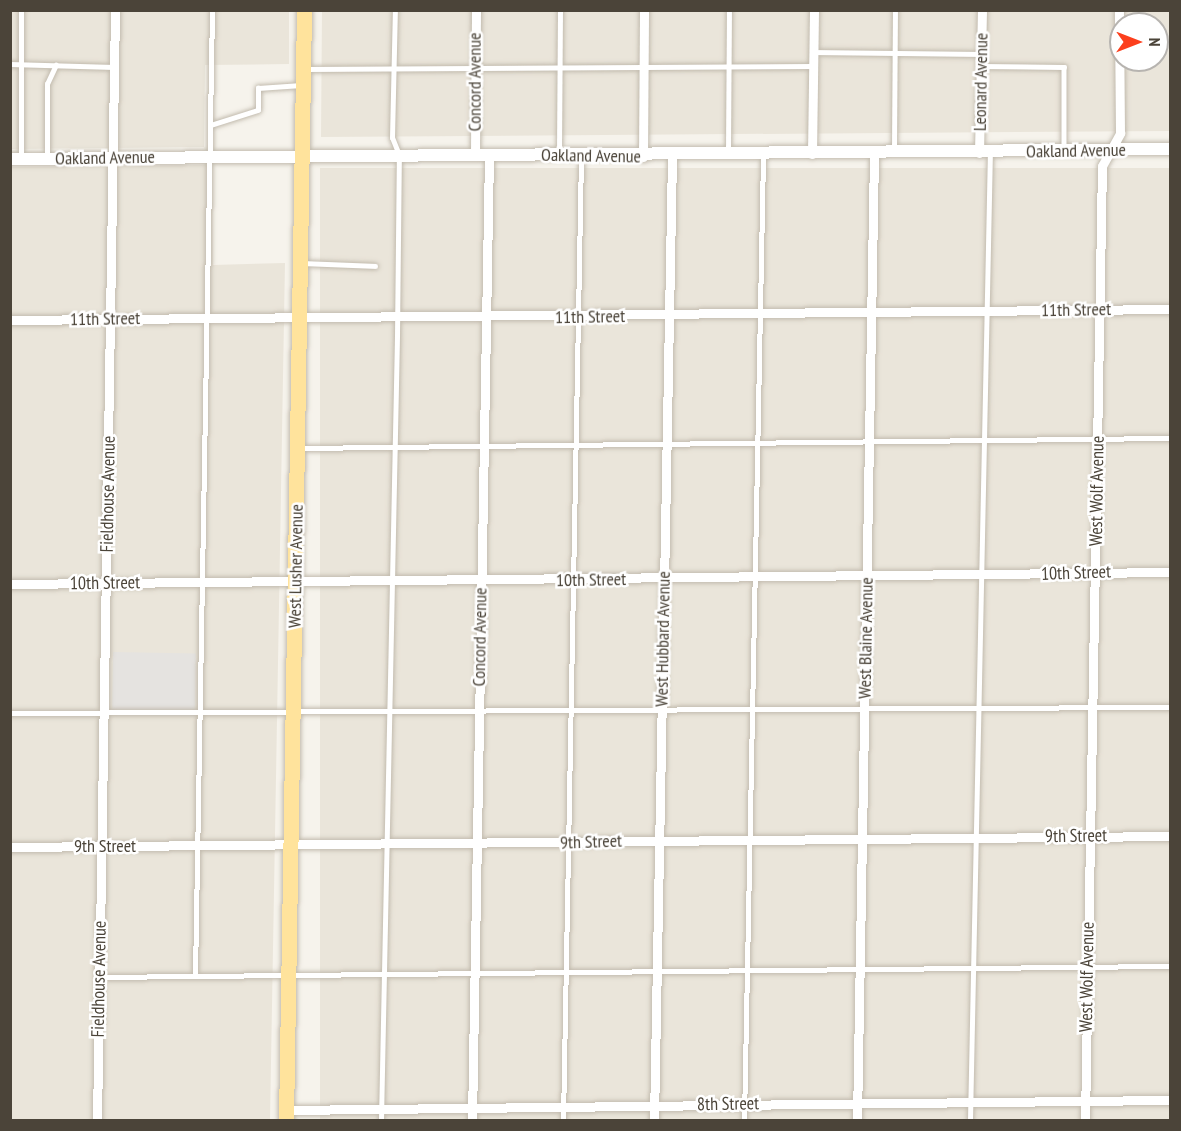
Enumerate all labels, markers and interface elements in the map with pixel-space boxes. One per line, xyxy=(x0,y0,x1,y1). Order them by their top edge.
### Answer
north arrow xyxy=(1109,12,1169,72)
street label: Concord Avenue xyxy=(464,32,486,132)
street label: Leonard Avenue xyxy=(969,32,993,132)
text: N xyxy=(1145,38,1165,46)
street label: Oakland Avenue xyxy=(1026,139,1126,163)
street label: Oakland Avenue xyxy=(541,144,641,168)
street label: Oakland Avenue xyxy=(55,146,155,170)
street label: 11th Street xyxy=(1041,299,1111,321)
street label: 11th Street xyxy=(555,306,625,328)
street label: 11th Street xyxy=(70,308,140,330)
street label: Fieldhouse Avenue xyxy=(96,435,120,553)
street label: West Wolf Avenue xyxy=(1085,435,1109,547)
street label: West Lusher Avenue xyxy=(284,504,308,628)
street label: 10th Street xyxy=(1041,561,1111,585)
street label: 10th Street xyxy=(556,569,626,591)
street label: West Hubbard Avenue xyxy=(651,571,675,707)
street label: 10th Street xyxy=(70,572,140,594)
street label: West Blaine Avenue xyxy=(854,577,878,699)
street label: Concord Avenue xyxy=(468,587,492,687)
street label: 9th Street xyxy=(1045,825,1107,847)
street label: 9th Street xyxy=(560,830,622,854)
street label: 9th Street xyxy=(74,835,136,857)
street label: Fieldhouse Avenue xyxy=(87,920,111,1038)
street label: West Wolf Avenue xyxy=(1075,921,1099,1033)
street label: 8th Street xyxy=(697,1093,759,1115)

